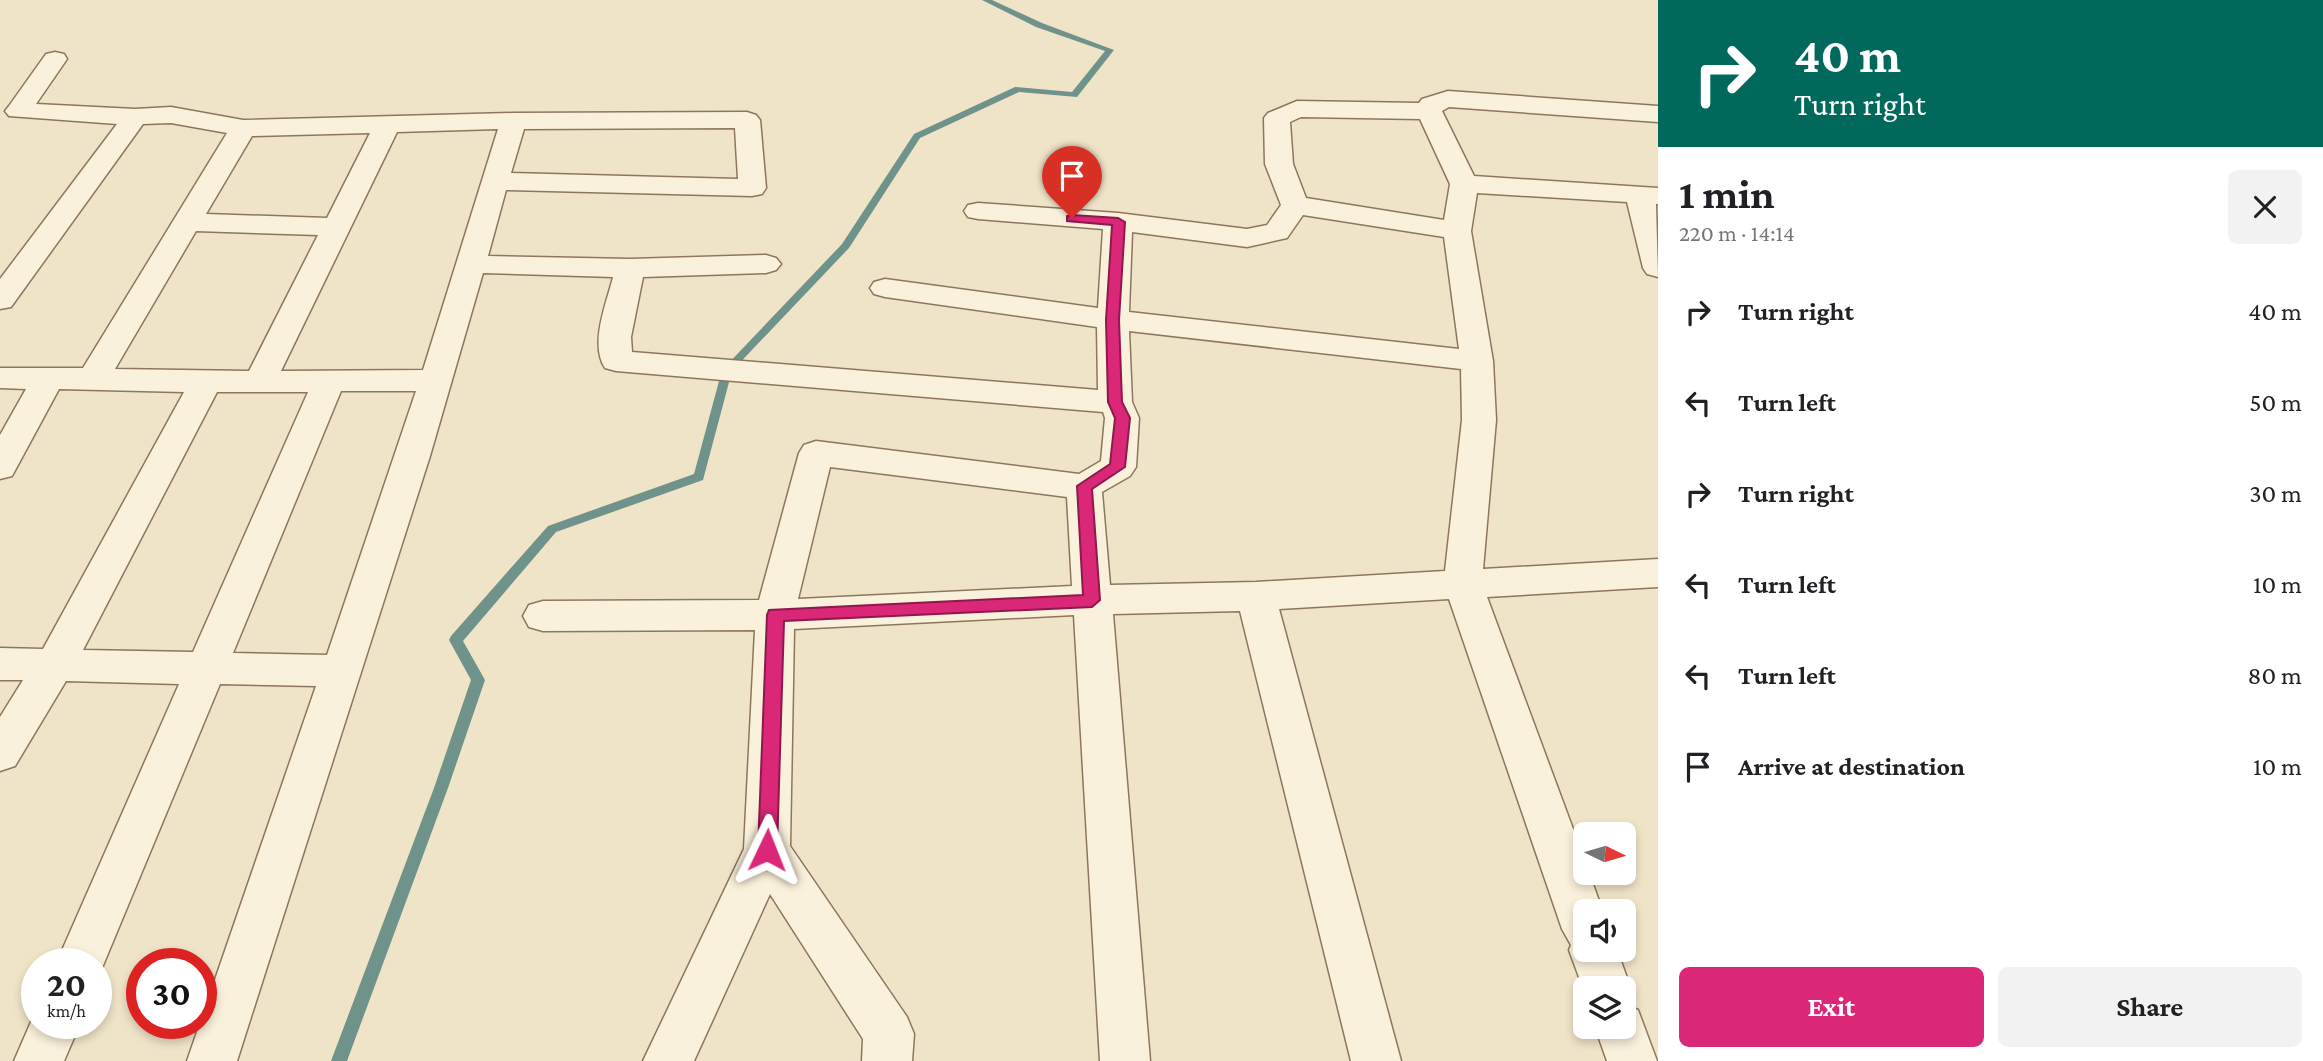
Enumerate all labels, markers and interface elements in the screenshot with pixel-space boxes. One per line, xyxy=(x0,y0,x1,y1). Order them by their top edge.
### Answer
icon: right xyxy=(1679,28,1770,119)
text: 40 m xyxy=(1794,28,1901,83)
text: Turn right xyxy=(1794,86,1926,122)
pin xyxy=(1042,146,1102,218)
icon: arrive xyxy=(1053,157,1091,195)
text: 1 min xyxy=(1679,170,1775,217)
button: close xyxy=(2228,170,2302,244)
text: 220 m · 14:14 xyxy=(1679,220,1795,246)
icon: right xyxy=(1679,293,1717,331)
text: Turn right xyxy=(1738,297,1854,326)
text: 40 m xyxy=(2248,297,2302,326)
icon: left xyxy=(1679,384,1717,422)
text: Turn left xyxy=(1738,388,1836,417)
text: 50 m xyxy=(2249,388,2302,417)
icon: right xyxy=(1679,475,1717,513)
text: Turn right xyxy=(1738,479,1854,508)
text: 30 m xyxy=(2249,479,2302,508)
icon: left xyxy=(1679,566,1717,604)
text: Turn left xyxy=(1738,570,1836,599)
text: 10 m xyxy=(2253,570,2302,599)
icon: left xyxy=(1679,657,1717,695)
text: Turn left xyxy=(1738,661,1836,690)
text: 80 m xyxy=(2248,661,2302,690)
icon: arrive xyxy=(1679,748,1717,786)
text: Arrive at destination xyxy=(1738,752,1965,781)
text: 10 m xyxy=(2253,752,2302,781)
position arrow xyxy=(730,813,804,887)
north arrow xyxy=(1573,822,1636,886)
map controls xyxy=(1573,822,1636,1039)
button: sound xyxy=(1573,899,1636,962)
speed limit sign: 30 xyxy=(126,948,217,1039)
text: 20 xyxy=(47,965,86,1004)
button: Exit xyxy=(1679,967,1984,1047)
button: Share xyxy=(1998,967,2302,1047)
button: layers xyxy=(1573,976,1636,1039)
text: km/h xyxy=(47,1001,86,1021)

